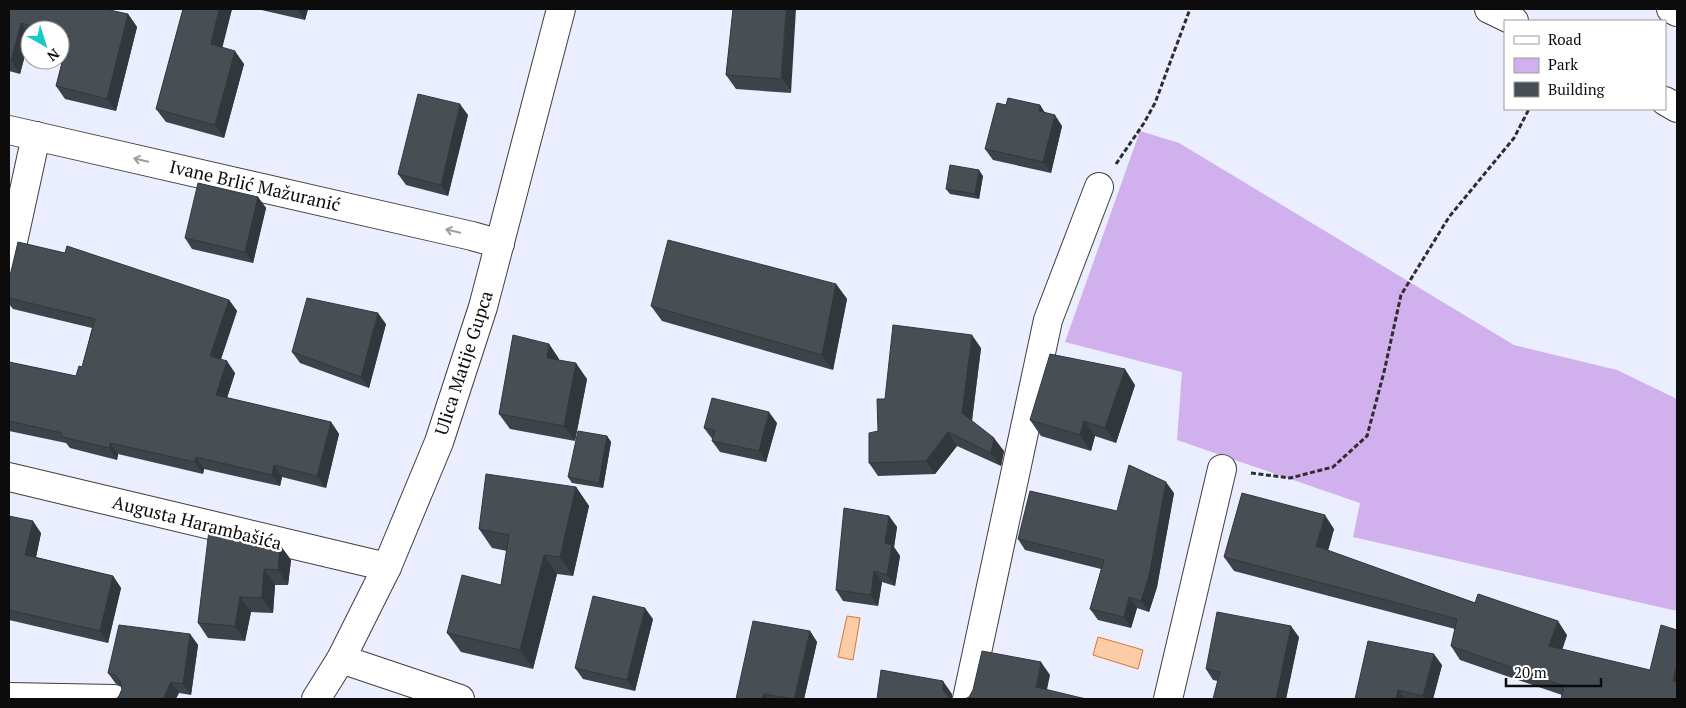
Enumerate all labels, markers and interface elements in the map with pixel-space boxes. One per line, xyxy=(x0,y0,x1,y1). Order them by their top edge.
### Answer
north arrow xyxy=(20,20,70,70)
legend xyxy=(1504,20,1666,110)
text: Road xyxy=(1548,29,1581,49)
text: N xyxy=(43,45,64,66)
text: Park xyxy=(1548,54,1578,74)
text: Building xyxy=(1548,79,1606,99)
street label: Ivane Brlić Mažuranić xyxy=(167,154,343,216)
one-way arrow xyxy=(134,155,150,164)
one-way arrow xyxy=(446,226,462,235)
street label: Ulica Matije Gupca xyxy=(428,287,498,438)
street label: Augusta Harambašića xyxy=(110,489,284,555)
scale bar xyxy=(1506,656,1601,688)
text: 20 m xyxy=(1514,662,1547,682)

